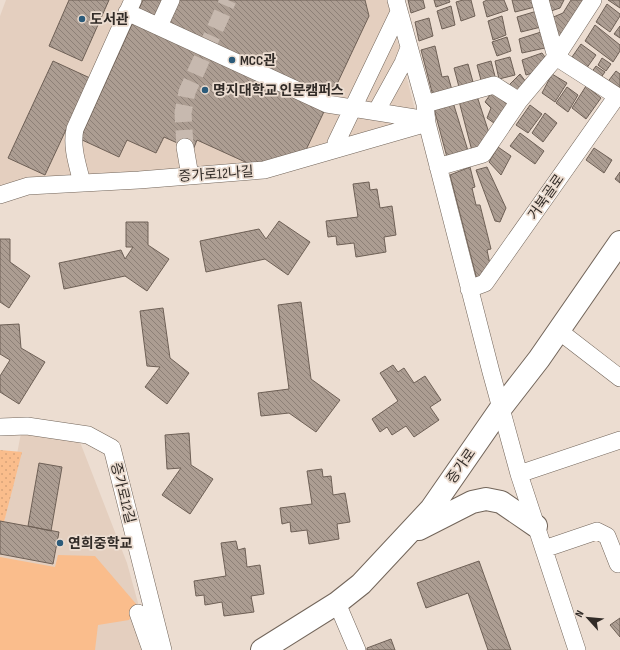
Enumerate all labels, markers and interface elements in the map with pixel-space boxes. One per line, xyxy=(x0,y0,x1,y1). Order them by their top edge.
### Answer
place label: 도서관 xyxy=(90,11,129,28)
marker: 도서관 xyxy=(77,14,87,24)
place label: MCC관 xyxy=(240,52,276,69)
marker: MCC관 xyxy=(227,55,237,65)
place label: 명지대학교 인문캠퍼스 xyxy=(213,82,344,99)
marker: 명지대학교 인문캠퍼스 xyxy=(200,85,210,95)
street label: 증가로12나길 xyxy=(178,163,254,185)
street label: 거북골로 xyxy=(524,171,568,223)
street label: 증가로 xyxy=(443,445,479,487)
street label: 증가로12길 xyxy=(107,461,139,525)
place label: 연희중학교 xyxy=(68,535,133,552)
marker: 연희중학교 xyxy=(55,538,65,548)
north arrow xyxy=(568,598,608,638)
text: N xyxy=(572,608,587,619)

